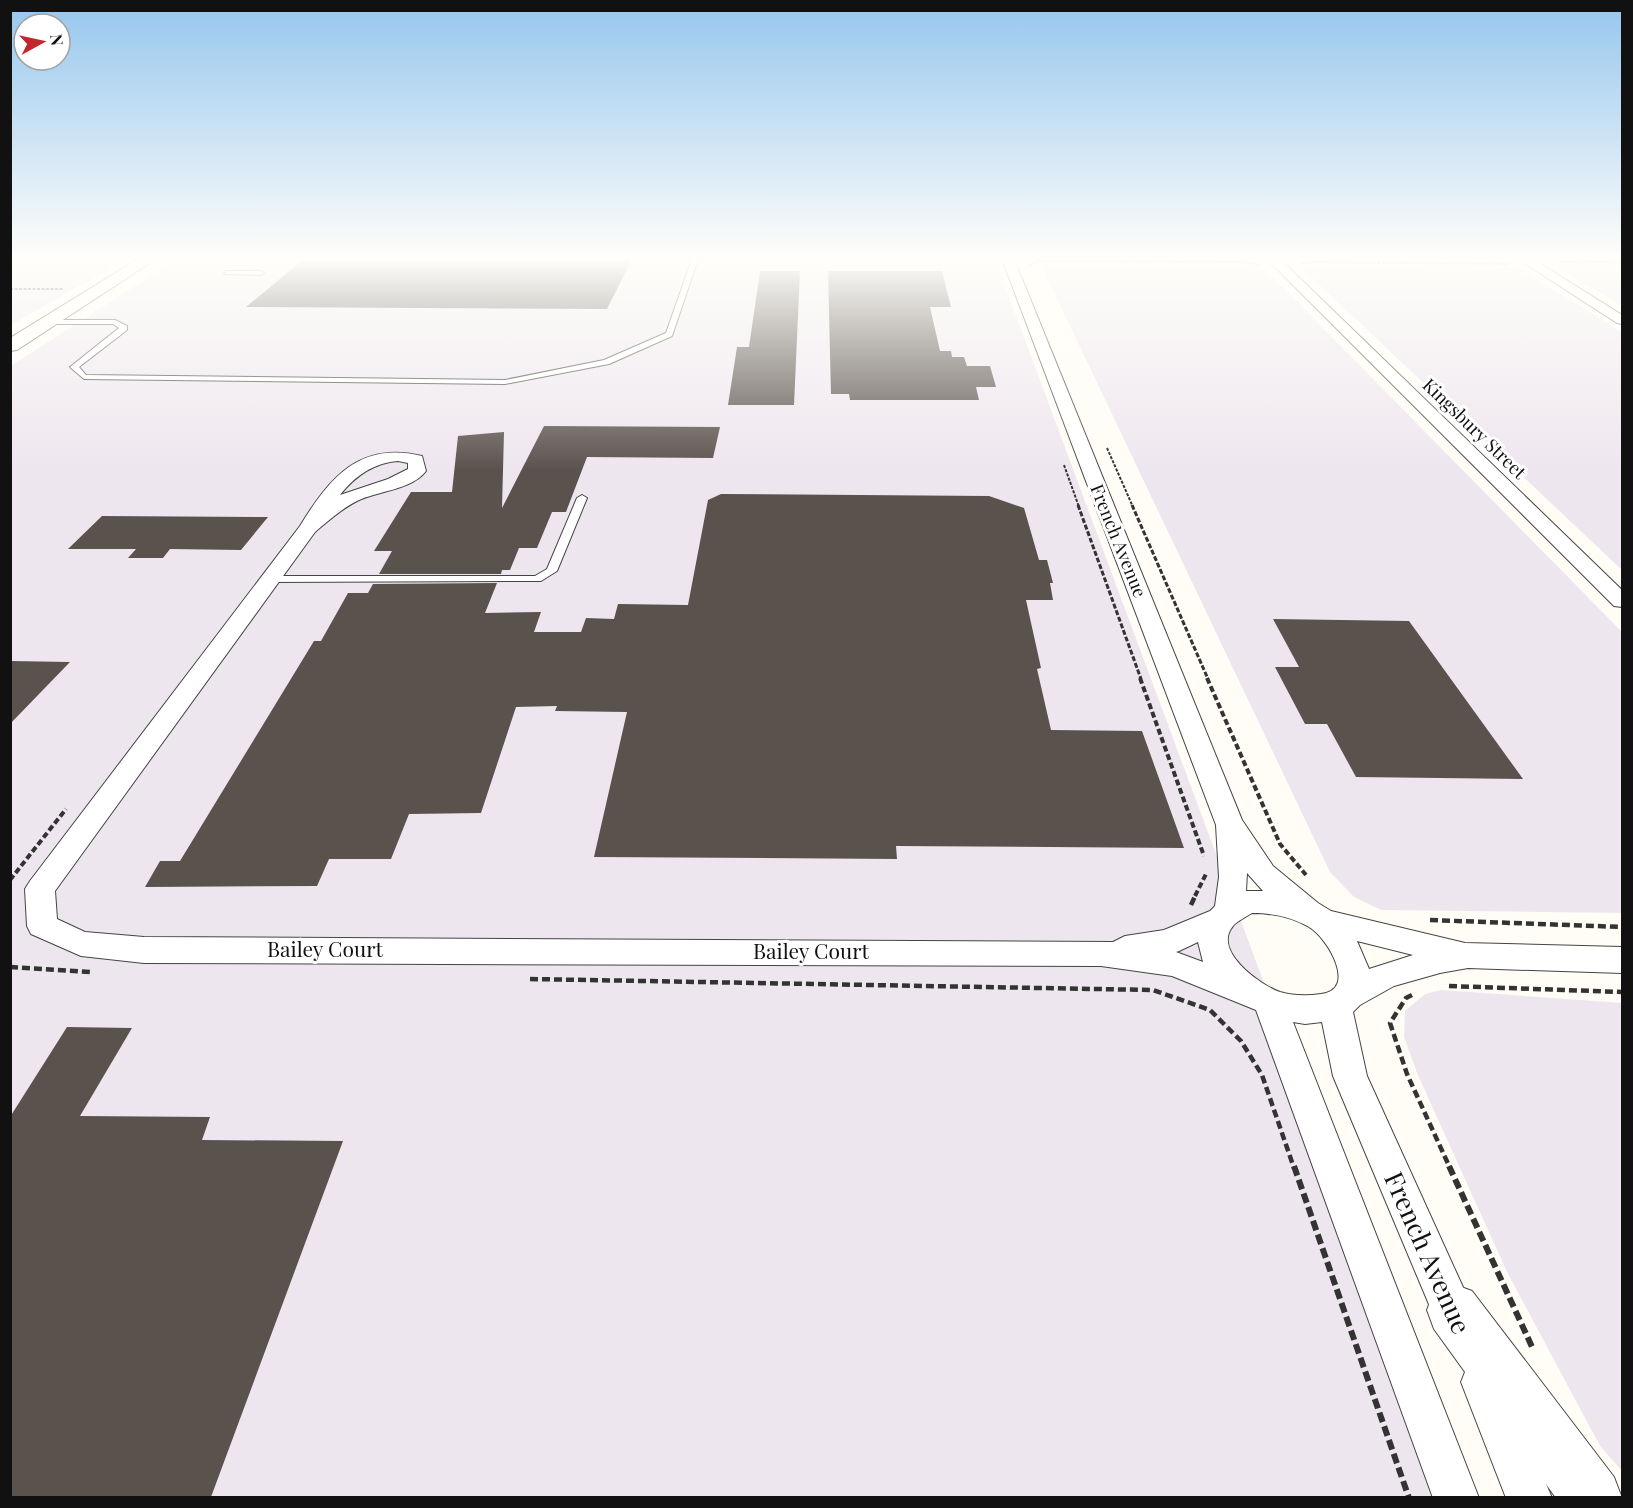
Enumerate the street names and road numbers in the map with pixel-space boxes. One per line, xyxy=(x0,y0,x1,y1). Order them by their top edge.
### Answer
street label: Kingsbury Street xyxy=(1418,373,1532,484)
street label: French Avenue xyxy=(1085,480,1153,601)
street label: Bailey Court xyxy=(267,934,384,962)
street label: Bailey Court xyxy=(753,936,870,964)
street label: French Avenue xyxy=(1377,1166,1480,1339)

